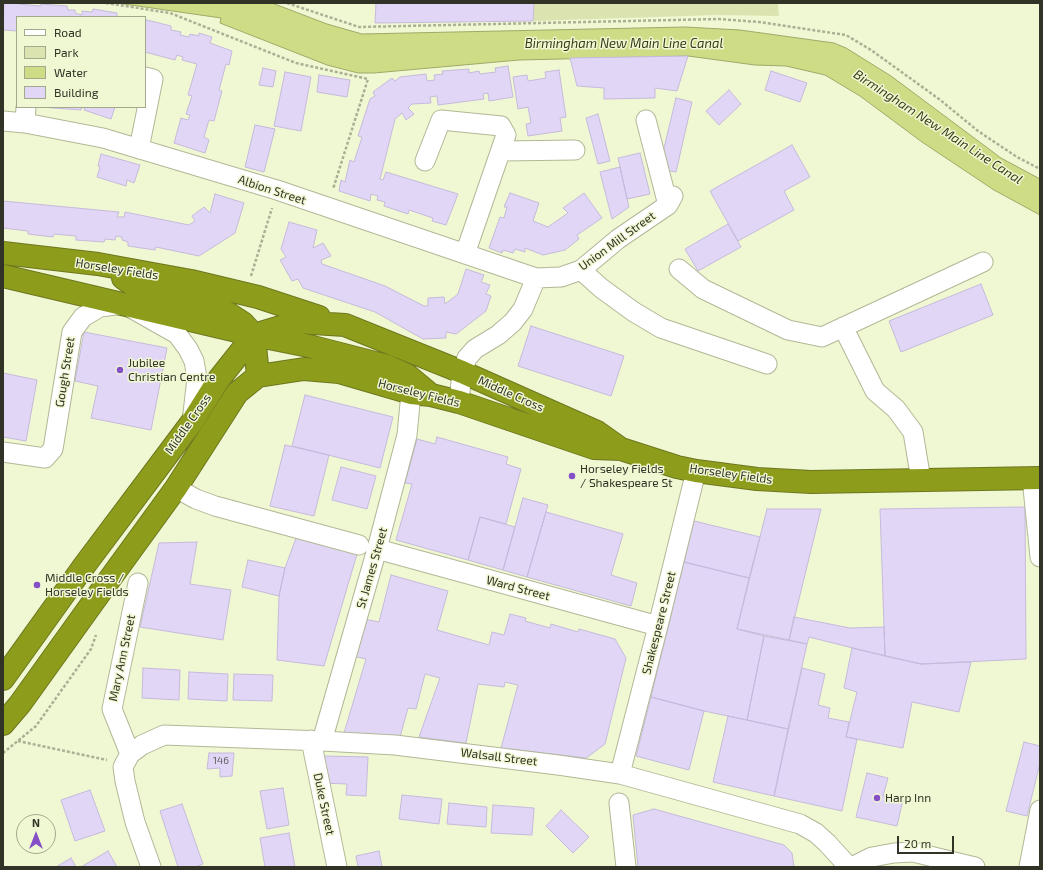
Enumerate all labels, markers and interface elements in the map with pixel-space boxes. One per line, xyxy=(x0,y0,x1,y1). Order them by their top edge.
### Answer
legend xyxy=(16,16,146,108)
text: Road xyxy=(54,25,82,39)
water label: Birmingham New Main Line Canal xyxy=(525,36,723,52)
text: Park xyxy=(54,45,79,59)
text: Water xyxy=(54,65,88,79)
water label: Birmingham New Main Line Canal xyxy=(851,66,1025,188)
text: Building xyxy=(54,85,98,99)
street label: Albion Street xyxy=(236,172,308,208)
street label: Union Mill Street xyxy=(576,208,658,274)
street label: Horseley Fields xyxy=(75,255,159,283)
street label: Gough Street xyxy=(52,336,78,408)
place label: Jubilee Christian Centre xyxy=(128,356,215,384)
marker: Jubilee Christian Centre xyxy=(115,365,125,375)
street label: Middle Cross xyxy=(476,373,546,415)
street label: Horseley Fields xyxy=(377,376,461,410)
street label: Middle Cross xyxy=(162,391,214,457)
street label: Horseley Fields xyxy=(689,461,773,487)
place label: Horseley Fields / Shakespeare St xyxy=(580,462,673,490)
marker: Horseley Fields / Shakespeare St xyxy=(567,471,577,481)
street label: St James Street xyxy=(354,526,390,610)
street label: Shakespeare Street xyxy=(639,570,679,676)
place label: Middle Cross / Horseley Fields xyxy=(45,571,129,599)
street label: Ward Street xyxy=(485,573,551,603)
marker: Middle Cross / Horseley Fields xyxy=(32,580,42,590)
street label: Mary Ann Street xyxy=(106,613,138,703)
street label: Walsall Street xyxy=(460,745,538,769)
house number: 146 xyxy=(213,755,229,767)
street label: Duke Street xyxy=(310,772,338,836)
place label: Harp Inn xyxy=(885,791,931,805)
marker: Harp Inn xyxy=(872,793,882,803)
north arrow xyxy=(16,814,56,854)
text: N xyxy=(32,816,40,829)
scale bar xyxy=(899,828,956,854)
text: 20 m xyxy=(904,836,931,850)

